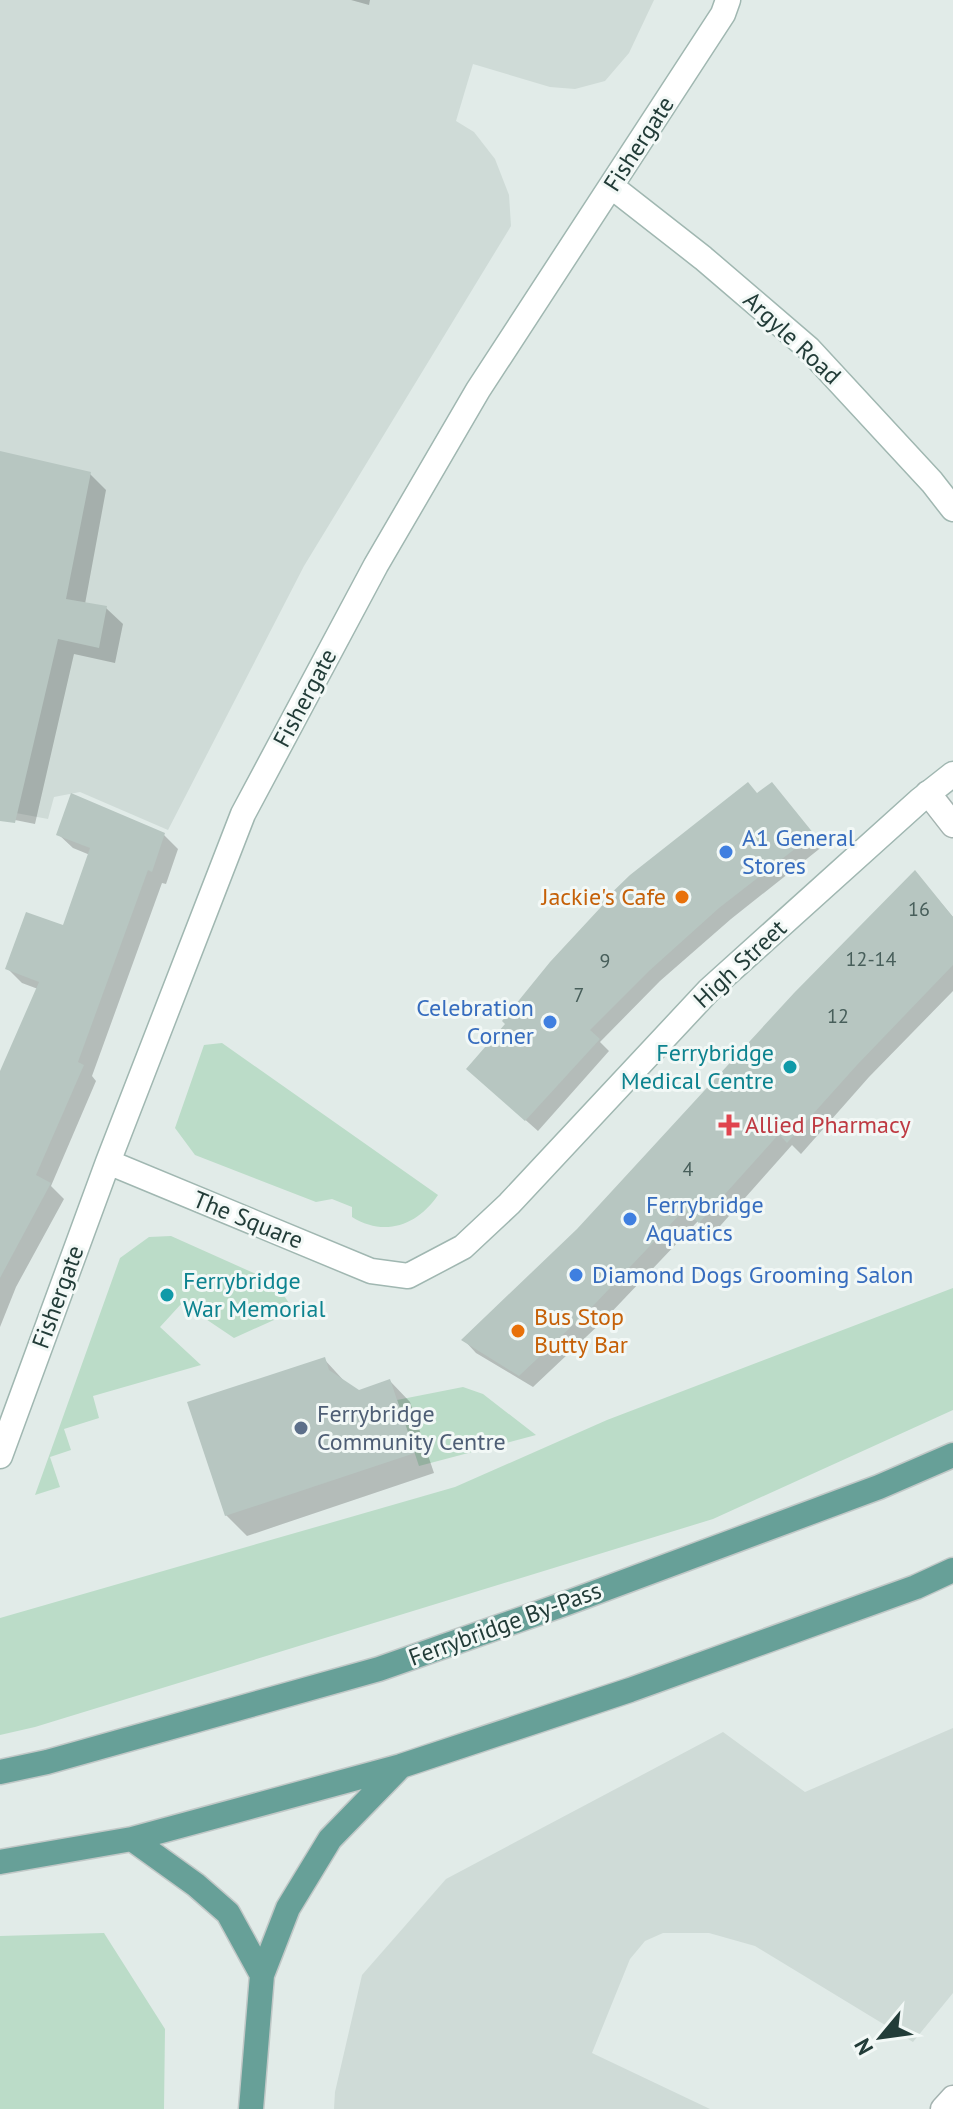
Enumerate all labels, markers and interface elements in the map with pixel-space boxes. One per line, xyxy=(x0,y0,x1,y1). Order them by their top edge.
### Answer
street label: Fishergate xyxy=(596,90,681,197)
street label: Argyle Road xyxy=(737,284,848,391)
street label: Fishergate xyxy=(266,643,343,752)
place label: A1 General Stores xyxy=(742,822,855,881)
marker: A1 General Stores xyxy=(717,843,735,861)
place label: Jackie's Cafe xyxy=(540,881,666,912)
marker: Jackie's Cafe xyxy=(673,888,691,906)
house number: 16 xyxy=(908,896,930,922)
street label: High Street xyxy=(687,913,793,1015)
house number: 12-14 xyxy=(846,946,896,972)
house number: 9 xyxy=(600,948,610,974)
house number: 7 xyxy=(574,982,584,1008)
place label: Celebration Corner xyxy=(416,992,534,1051)
house number: 12 xyxy=(827,1003,849,1029)
marker: Celebration Corner xyxy=(541,1013,559,1031)
place label: Ferrybridge Medical Centre xyxy=(621,1037,774,1096)
marker: Ferrybridge Medical Centre xyxy=(781,1058,799,1076)
place label: Allied Pharmacy xyxy=(745,1109,911,1140)
marker: Allied Pharmacy xyxy=(720,1116,738,1134)
house number: 4 xyxy=(683,1156,694,1182)
street label: The Square xyxy=(189,1183,308,1256)
place label: Ferrybridge Aquatics xyxy=(646,1189,764,1248)
marker: Ferrybridge Aquatics xyxy=(621,1210,639,1228)
street label: Fishergate xyxy=(25,1241,90,1353)
place label: Diamond Dogs Grooming Salon xyxy=(592,1259,913,1290)
place label: Ferrybridge War Memorial xyxy=(183,1265,325,1324)
marker: Diamond Dogs Grooming Salon xyxy=(567,1266,585,1284)
marker: Ferrybridge War Memorial xyxy=(158,1286,176,1304)
place label: Bus Stop Butty Bar xyxy=(534,1301,628,1360)
marker: Bus Stop Butty Bar xyxy=(509,1322,527,1340)
place label: Ferrybridge Community Centre xyxy=(317,1398,506,1457)
marker: Ferrybridge Community Centre xyxy=(292,1419,310,1437)
street label: Ferrybridge By-Pass xyxy=(404,1574,605,1673)
north arrow xyxy=(841,1997,921,2077)
text: N xyxy=(848,2034,879,2060)

